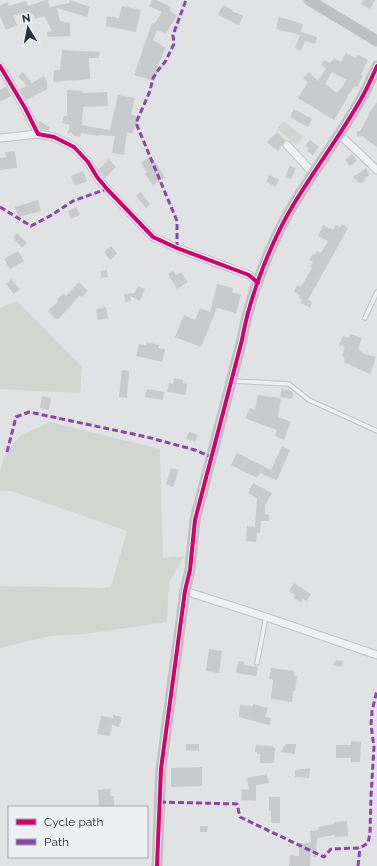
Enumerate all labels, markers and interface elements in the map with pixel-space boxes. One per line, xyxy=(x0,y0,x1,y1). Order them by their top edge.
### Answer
north arrow xyxy=(8,8,48,48)
text: N xyxy=(21,12,32,26)
legend xyxy=(8,806,148,858)
text: Cycle path xyxy=(44,815,103,829)
text: Path xyxy=(44,835,69,849)

